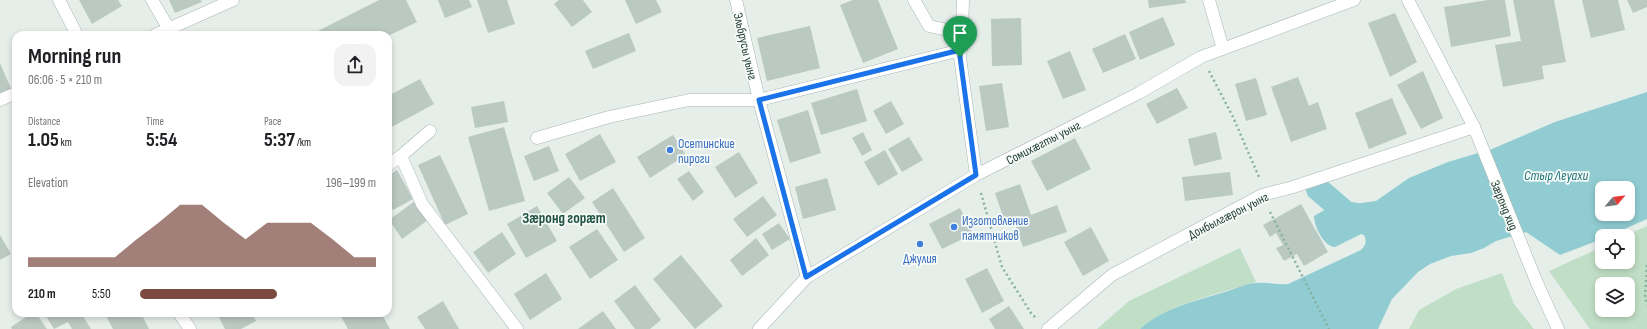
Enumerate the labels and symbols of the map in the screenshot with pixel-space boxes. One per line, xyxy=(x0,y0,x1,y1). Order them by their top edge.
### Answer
street label: Эльбрусы уынг xyxy=(730,11,761,82)
pin xyxy=(943,16,977,57)
street label: Сомихæгты уынг xyxy=(1004,117,1083,168)
place label: Осетинские пироги xyxy=(678,136,735,167)
marker: Осетинские пироги xyxy=(665,145,675,155)
water label: Стыр Леуахи xyxy=(1524,167,1588,184)
street label: Зæронд хид xyxy=(1487,178,1521,233)
north arrow xyxy=(1595,181,1635,221)
street label: Донбылгæрон уынг xyxy=(1186,189,1271,243)
district label: Зæронд горæт xyxy=(522,209,606,228)
place label: Изготовление памятников xyxy=(962,213,1029,244)
marker: Изготовление памятников xyxy=(949,222,959,232)
marker: Джулия xyxy=(915,239,925,249)
place label: Джулия xyxy=(903,251,937,267)

